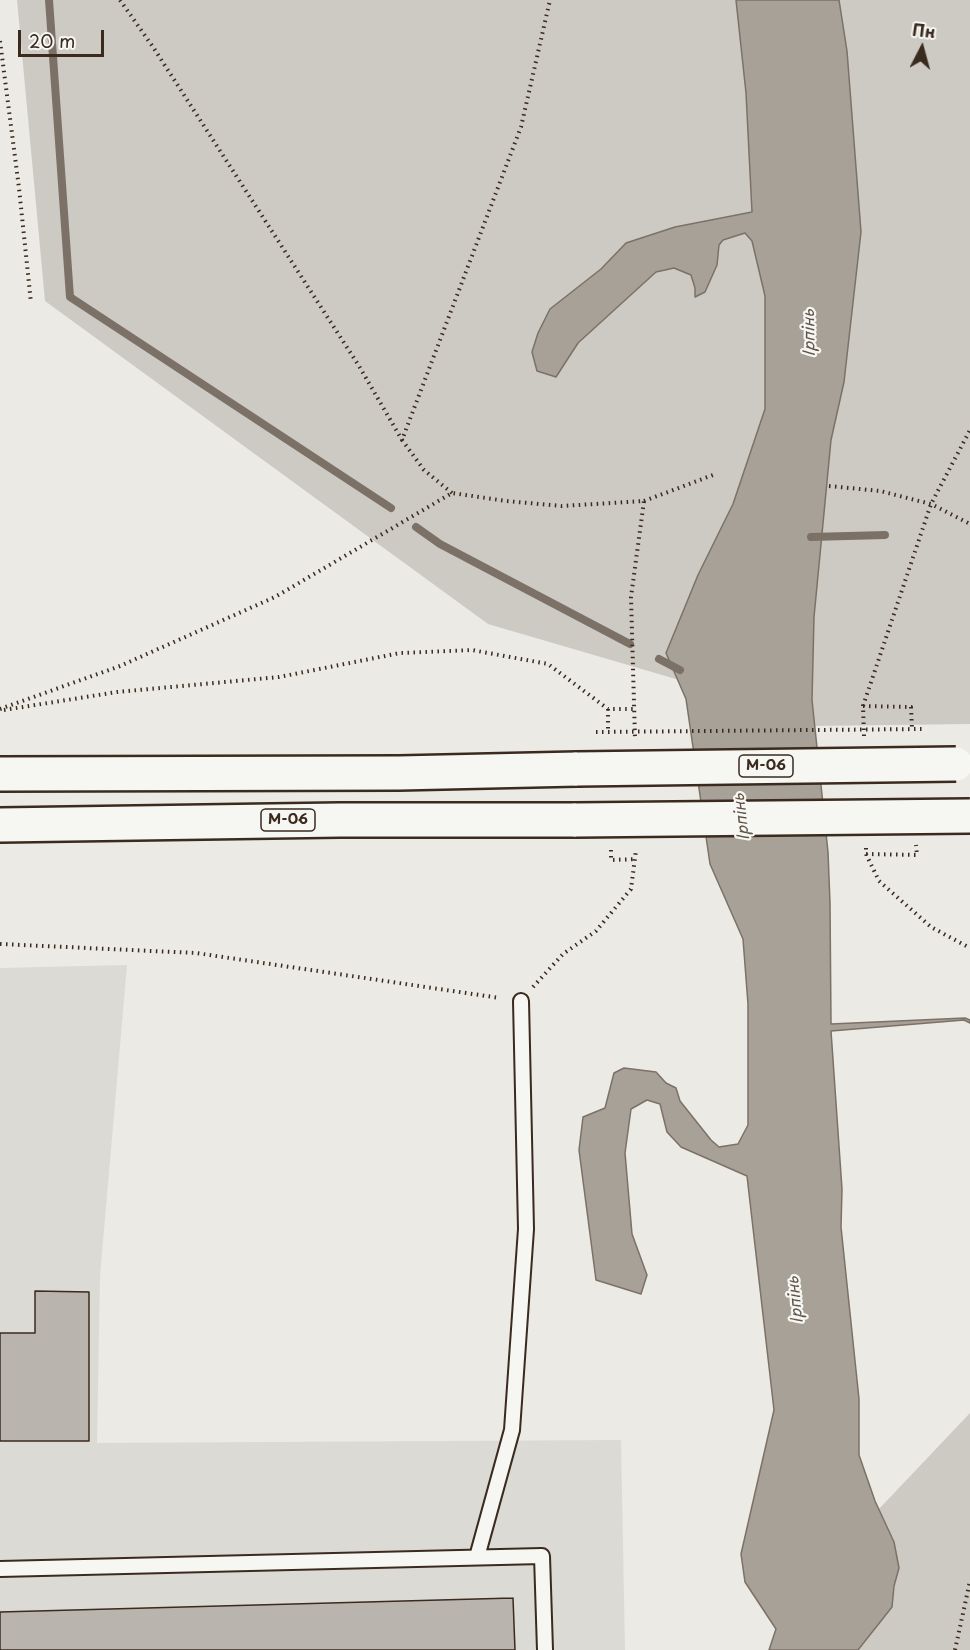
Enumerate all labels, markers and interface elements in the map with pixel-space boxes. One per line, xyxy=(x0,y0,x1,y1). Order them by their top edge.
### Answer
text: Пн xyxy=(911,17,937,43)
scale bar xyxy=(21,18,106,56)
north arrow xyxy=(892,18,952,78)
text: 20 m xyxy=(29,27,75,54)
water label: Ірпінь xyxy=(800,309,820,357)
road number: М-06 xyxy=(739,755,793,777)
water label: Ірпінь xyxy=(730,792,754,842)
road number: М-06 xyxy=(261,809,315,831)
water label: Ірпінь xyxy=(784,1276,808,1324)

